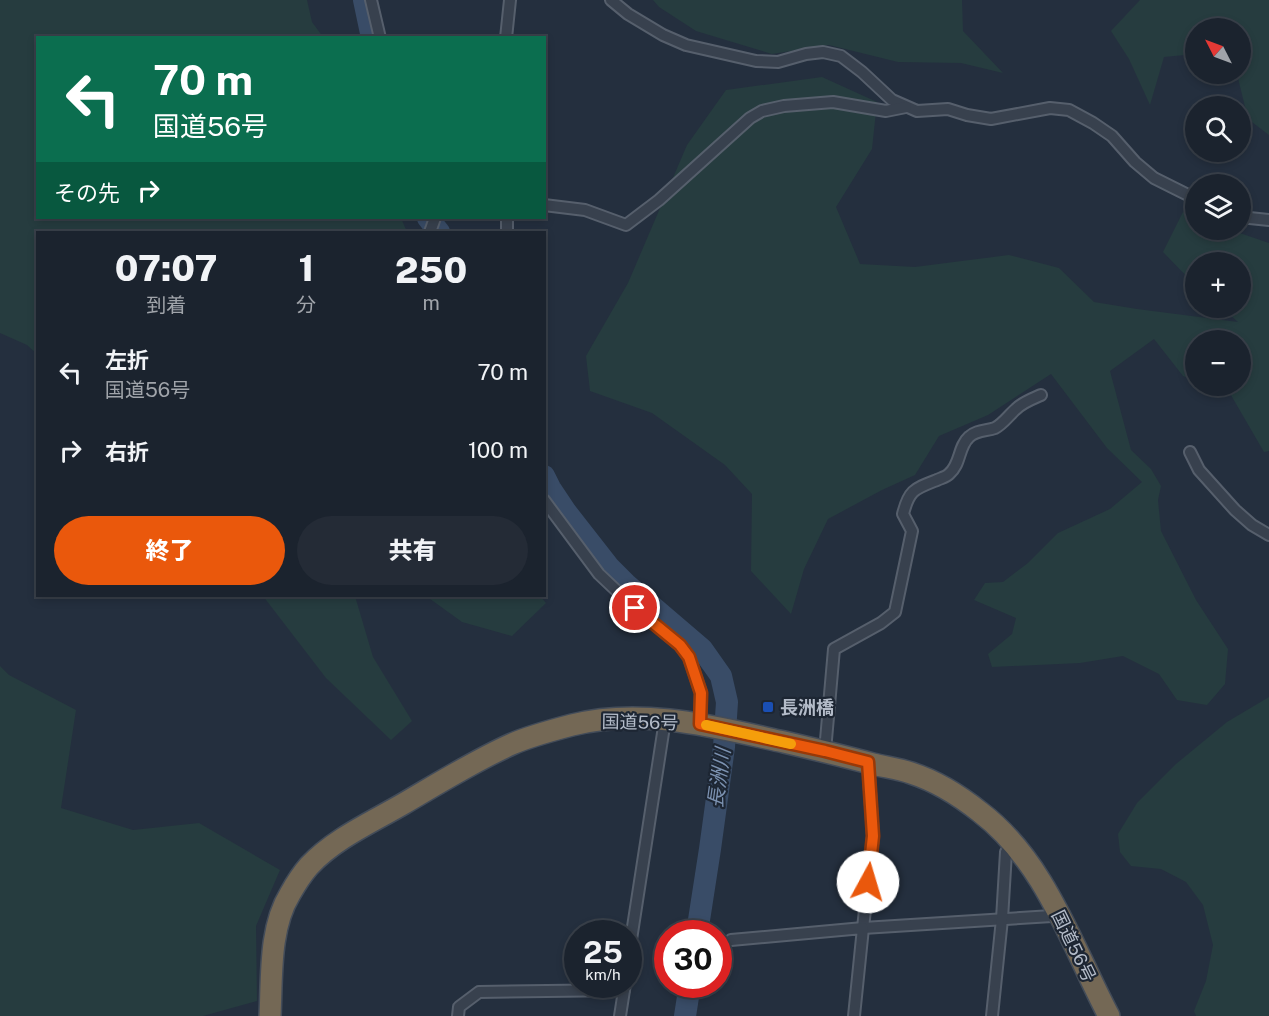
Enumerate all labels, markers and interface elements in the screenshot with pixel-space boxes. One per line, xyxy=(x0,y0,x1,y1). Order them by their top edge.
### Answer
north arrow xyxy=(1185,18,1251,84)
map controls xyxy=(1185,18,1251,396)
text: 70 m xyxy=(153,55,253,104)
icon: left xyxy=(54,60,132,138)
button: search xyxy=(1185,96,1251,162)
text: 国道56号 xyxy=(153,110,268,142)
icon: right xyxy=(132,174,165,207)
button: layers xyxy=(1185,174,1251,240)
text: その先 xyxy=(54,180,120,206)
text: 07:07 xyxy=(115,247,218,289)
text: 1 xyxy=(298,247,314,289)
text: 250 xyxy=(395,249,467,291)
button: + xyxy=(1185,252,1251,318)
text: m xyxy=(422,291,440,315)
text: 到着 xyxy=(146,293,186,317)
text: 分 xyxy=(296,293,316,317)
button: − xyxy=(1185,330,1251,396)
text: 左折 xyxy=(105,347,149,373)
icon: left xyxy=(54,356,87,389)
text: 70 m xyxy=(477,359,528,385)
text: 国道56号 xyxy=(105,378,190,402)
icon: right xyxy=(54,434,87,467)
text: 100 m xyxy=(468,437,528,463)
text: 右折 xyxy=(105,439,149,465)
button: 終了 xyxy=(54,516,285,585)
button: 共有 xyxy=(297,516,528,585)
pin xyxy=(609,582,660,633)
icon: arrive xyxy=(618,591,651,624)
place label: 長洲橋 xyxy=(780,697,834,718)
marker: 長洲橋 xyxy=(761,700,775,714)
street label: 国道56号 xyxy=(601,711,679,733)
water label: 長洲川 xyxy=(703,745,735,809)
position arrow xyxy=(836,850,900,914)
street label: 国道56号 xyxy=(1048,907,1100,985)
speed limit sign: 30 xyxy=(654,920,732,998)
text: 25 xyxy=(583,934,623,970)
text: km/h xyxy=(585,966,621,983)

